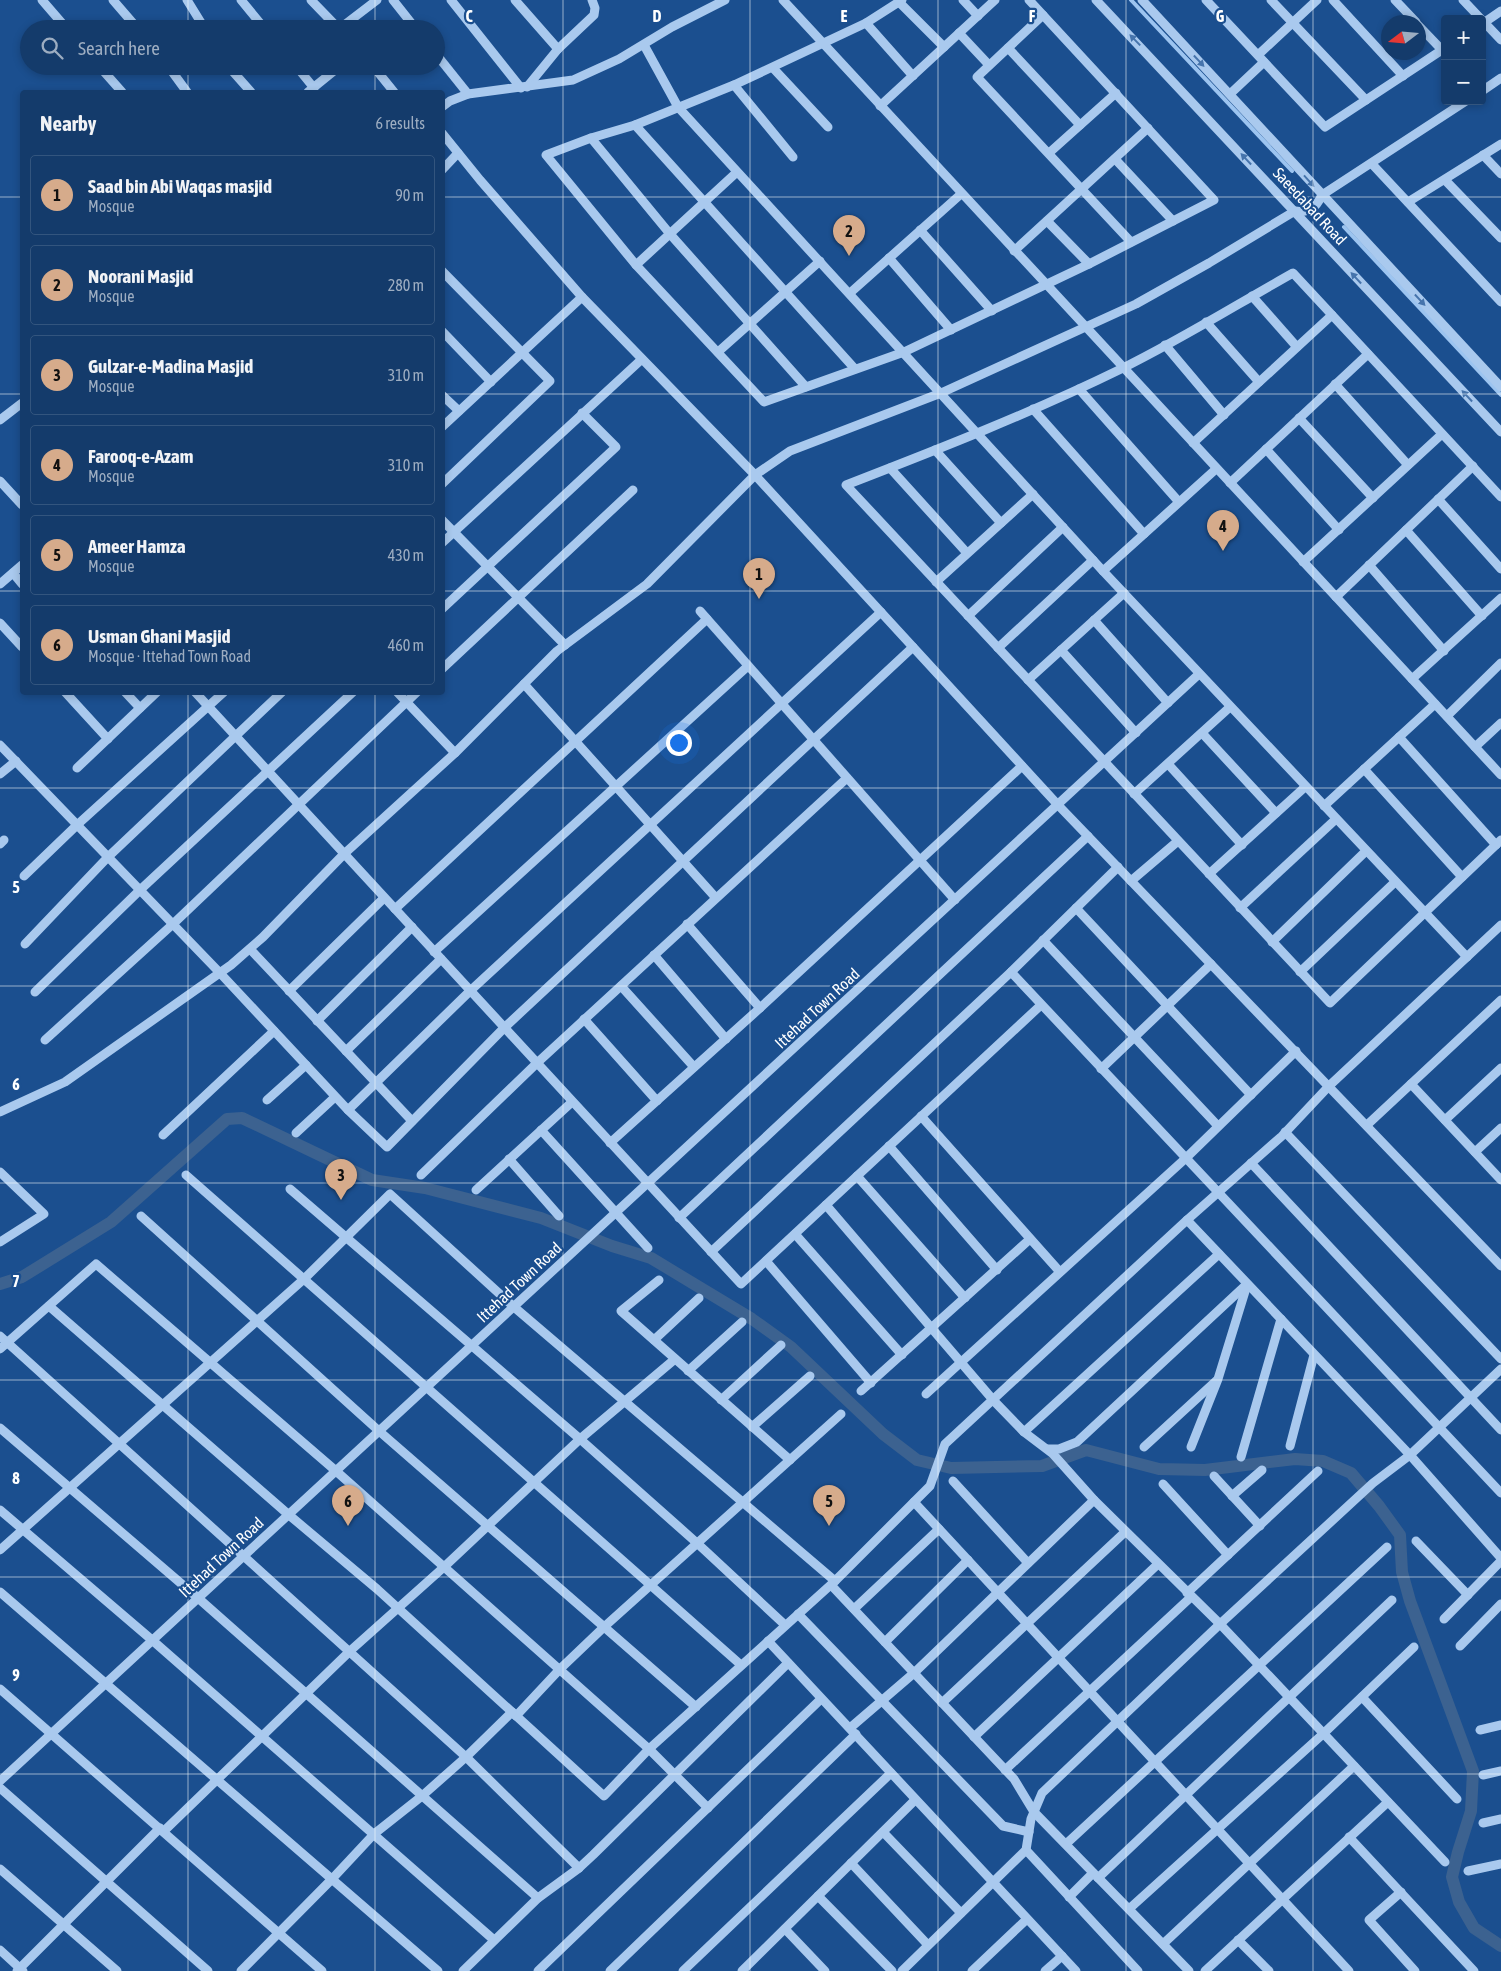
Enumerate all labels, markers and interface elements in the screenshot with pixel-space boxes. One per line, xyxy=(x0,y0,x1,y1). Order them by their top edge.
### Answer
text: C xyxy=(465,7,473,25)
text: D xyxy=(653,7,662,25)
text: E xyxy=(841,7,848,25)
text: F xyxy=(1029,7,1036,25)
text: G xyxy=(1216,7,1225,25)
north arrow xyxy=(1381,15,1426,60)
map controls xyxy=(1441,15,1486,105)
button: + xyxy=(1441,15,1486,60)
search box xyxy=(20,20,445,75)
icon: search xyxy=(38,34,66,62)
one-way arrow xyxy=(1129,34,1141,46)
text: Search here xyxy=(78,37,160,59)
one-way arrow xyxy=(1193,55,1205,67)
button: − xyxy=(1441,60,1486,105)
text: Nearby xyxy=(40,111,96,135)
text: 6 results xyxy=(375,114,425,132)
one-way arrow xyxy=(1240,153,1252,165)
street label: Saeedabad Road xyxy=(1270,164,1350,248)
text: Saad bin Abi Waqas masjid xyxy=(88,175,272,197)
one-way arrow xyxy=(1303,175,1315,187)
text: 1 xyxy=(53,186,61,204)
text: 90 m xyxy=(395,186,424,204)
text: Mosque xyxy=(88,197,134,215)
pin: 2 xyxy=(833,215,865,256)
text: Noorani Masjid xyxy=(88,265,193,287)
one-way arrow xyxy=(1350,272,1362,284)
text: 2 xyxy=(53,276,61,294)
text: 280 m xyxy=(388,276,424,294)
text: Mosque xyxy=(88,287,134,305)
one-way arrow xyxy=(1414,294,1426,306)
text: Gulzar-e-Madina Masjid xyxy=(88,355,253,377)
text: 3 xyxy=(53,366,61,384)
text: 310 m xyxy=(388,366,424,384)
text: Mosque xyxy=(88,377,134,395)
one-way arrow xyxy=(1461,391,1473,403)
text: Farooq-e-Azam xyxy=(88,445,193,467)
text: 4 xyxy=(53,456,61,474)
text: 310 m xyxy=(388,456,424,474)
text: Mosque xyxy=(88,467,134,485)
pin: 4 xyxy=(1207,510,1239,551)
text: Ameer Hamza xyxy=(88,535,186,557)
text: 5 xyxy=(53,546,61,564)
text: 430 m xyxy=(388,546,424,564)
text: Mosque xyxy=(88,557,134,575)
pin: 1 xyxy=(743,558,775,599)
text: Usman Ghani Masjid xyxy=(88,625,231,647)
text: 6 xyxy=(53,636,61,654)
text: 460 m xyxy=(388,636,424,654)
text: Mosque · Ittehad Town Road xyxy=(88,647,251,665)
your location xyxy=(666,730,692,756)
text: 5 xyxy=(12,878,20,896)
street label: Ittehad Town Road xyxy=(771,964,863,1052)
text: 6 xyxy=(12,1075,20,1093)
pin: 3 xyxy=(325,1159,357,1200)
street label: Ittehad Town Road xyxy=(473,1238,565,1326)
text: 7 xyxy=(12,1272,20,1290)
text: 8 xyxy=(12,1469,20,1487)
pin: 6 xyxy=(332,1485,364,1526)
pin: 5 xyxy=(813,1485,845,1526)
street label: Ittehad Town Road xyxy=(175,1513,267,1601)
text: 9 xyxy=(12,1666,20,1684)

